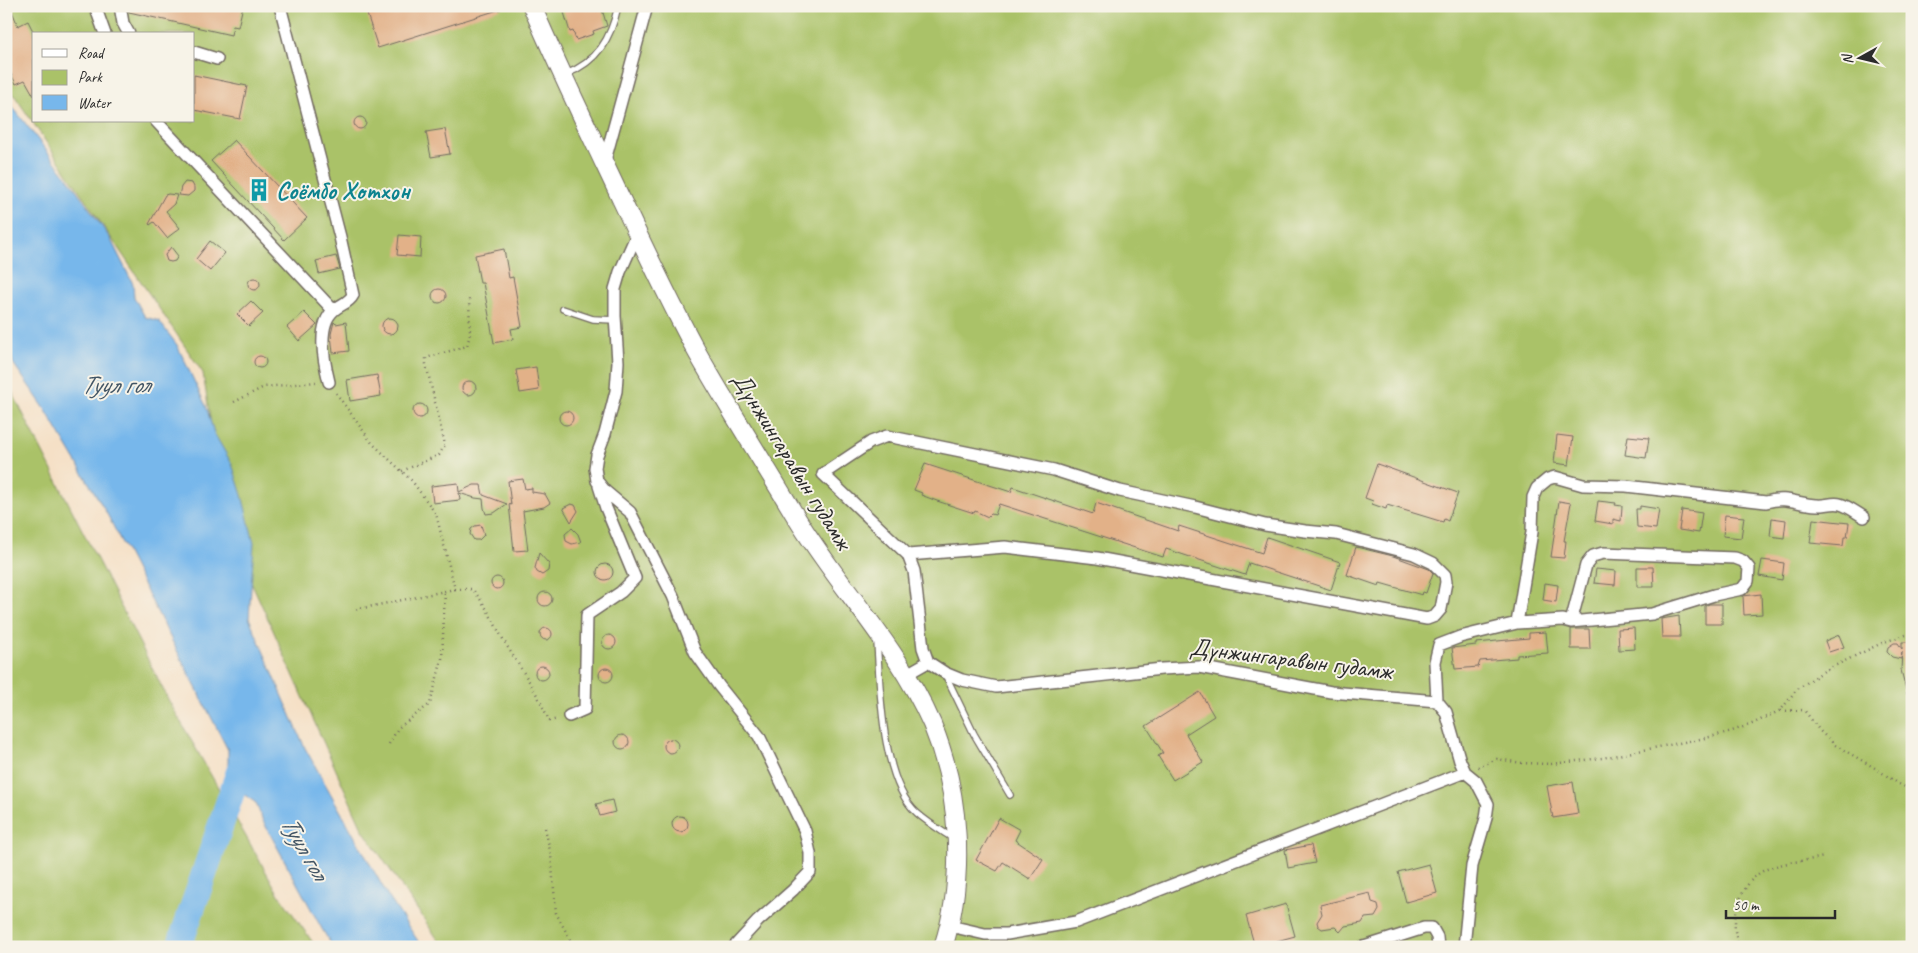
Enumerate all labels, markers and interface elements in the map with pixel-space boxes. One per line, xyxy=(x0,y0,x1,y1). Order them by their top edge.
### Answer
legend xyxy=(32,32,195,122)
north arrow xyxy=(1836,32,1886,82)
text: Road xyxy=(78,44,105,63)
text: N xyxy=(1838,52,1857,65)
text: Park xyxy=(78,68,103,87)
text: Water xyxy=(78,94,112,113)
place label: Соёмбо Хотхон xyxy=(276,175,412,207)
building icon: Соёмбо Хотхон xyxy=(246,177,272,203)
street label: Дүнжингаравын гудамж xyxy=(725,366,861,557)
water label: Туул гол xyxy=(81,368,154,401)
street label: Дүнжингаравын гудамж xyxy=(1188,631,1396,688)
water label: Туул гол xyxy=(273,810,338,889)
scale bar xyxy=(1726,888,1834,920)
text: 50 m xyxy=(1733,896,1760,915)

